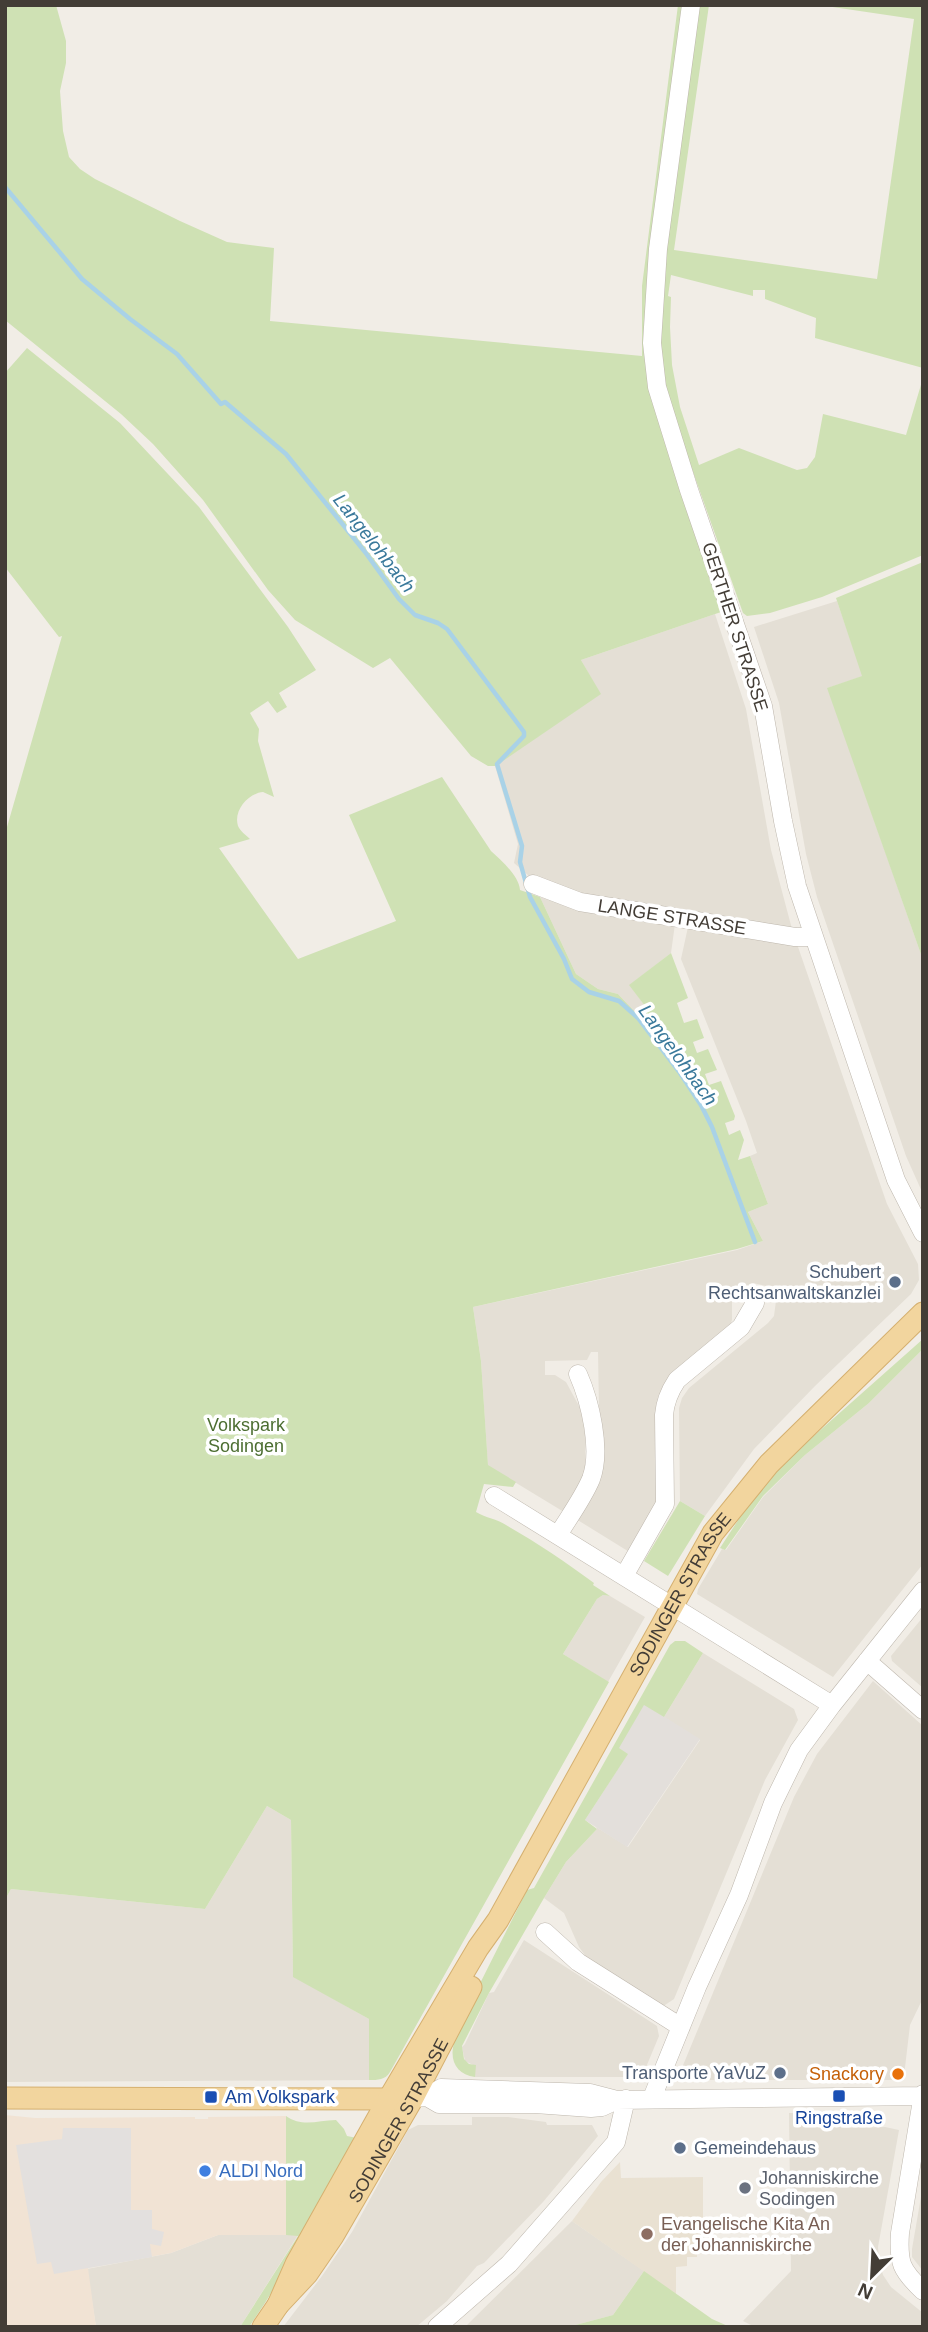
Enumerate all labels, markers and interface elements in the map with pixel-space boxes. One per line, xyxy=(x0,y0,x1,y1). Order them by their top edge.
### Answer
water label: Langelohbach xyxy=(329,489,419,597)
street label: GERTHER STRASSE xyxy=(698,540,772,714)
street label: LANGE STRASSE xyxy=(596,895,748,939)
water label: Langelohbach xyxy=(634,1001,722,1109)
place label: Schubert Rechtsanwaltskanzlei xyxy=(708,1262,881,1303)
marker: Schubert Rechtsanwaltskanzlei xyxy=(887,1274,903,1290)
park label: Volkspark Sodingen xyxy=(207,1415,286,1456)
street label: SODINGER STRASSE xyxy=(625,1509,735,1680)
street label: SODINGER STRASSE xyxy=(345,2035,452,2206)
place label: Transporte YaVuZ xyxy=(622,2063,766,2083)
place label: Snackory xyxy=(809,2064,884,2084)
marker: Transporte YaVuZ xyxy=(772,2065,788,2081)
marker: Snackory xyxy=(890,2066,906,2082)
place label: Am Volkspark xyxy=(225,2087,336,2107)
marker: Ringstraße xyxy=(831,2088,847,2104)
marker: Am Volkspark xyxy=(203,2089,219,2105)
place label: Ringstraße xyxy=(795,2108,883,2128)
place label: Gemeindehaus xyxy=(694,2138,816,2158)
marker: Gemeindehaus xyxy=(672,2140,688,2156)
place label: ALDI Nord xyxy=(219,2161,303,2181)
marker: ALDI Nord xyxy=(197,2163,213,2179)
place label: Johanniskirche Sodingen xyxy=(759,2168,879,2209)
marker: Johanniskirche Sodingen xyxy=(737,2180,753,2196)
place label: Evangelische Kita An der Johanniskirche xyxy=(661,2214,830,2255)
marker: Evangelische Kita An der Johanniskirche xyxy=(639,2226,655,2242)
north arrow xyxy=(837,2241,907,2311)
text: N xyxy=(855,2279,876,2303)

